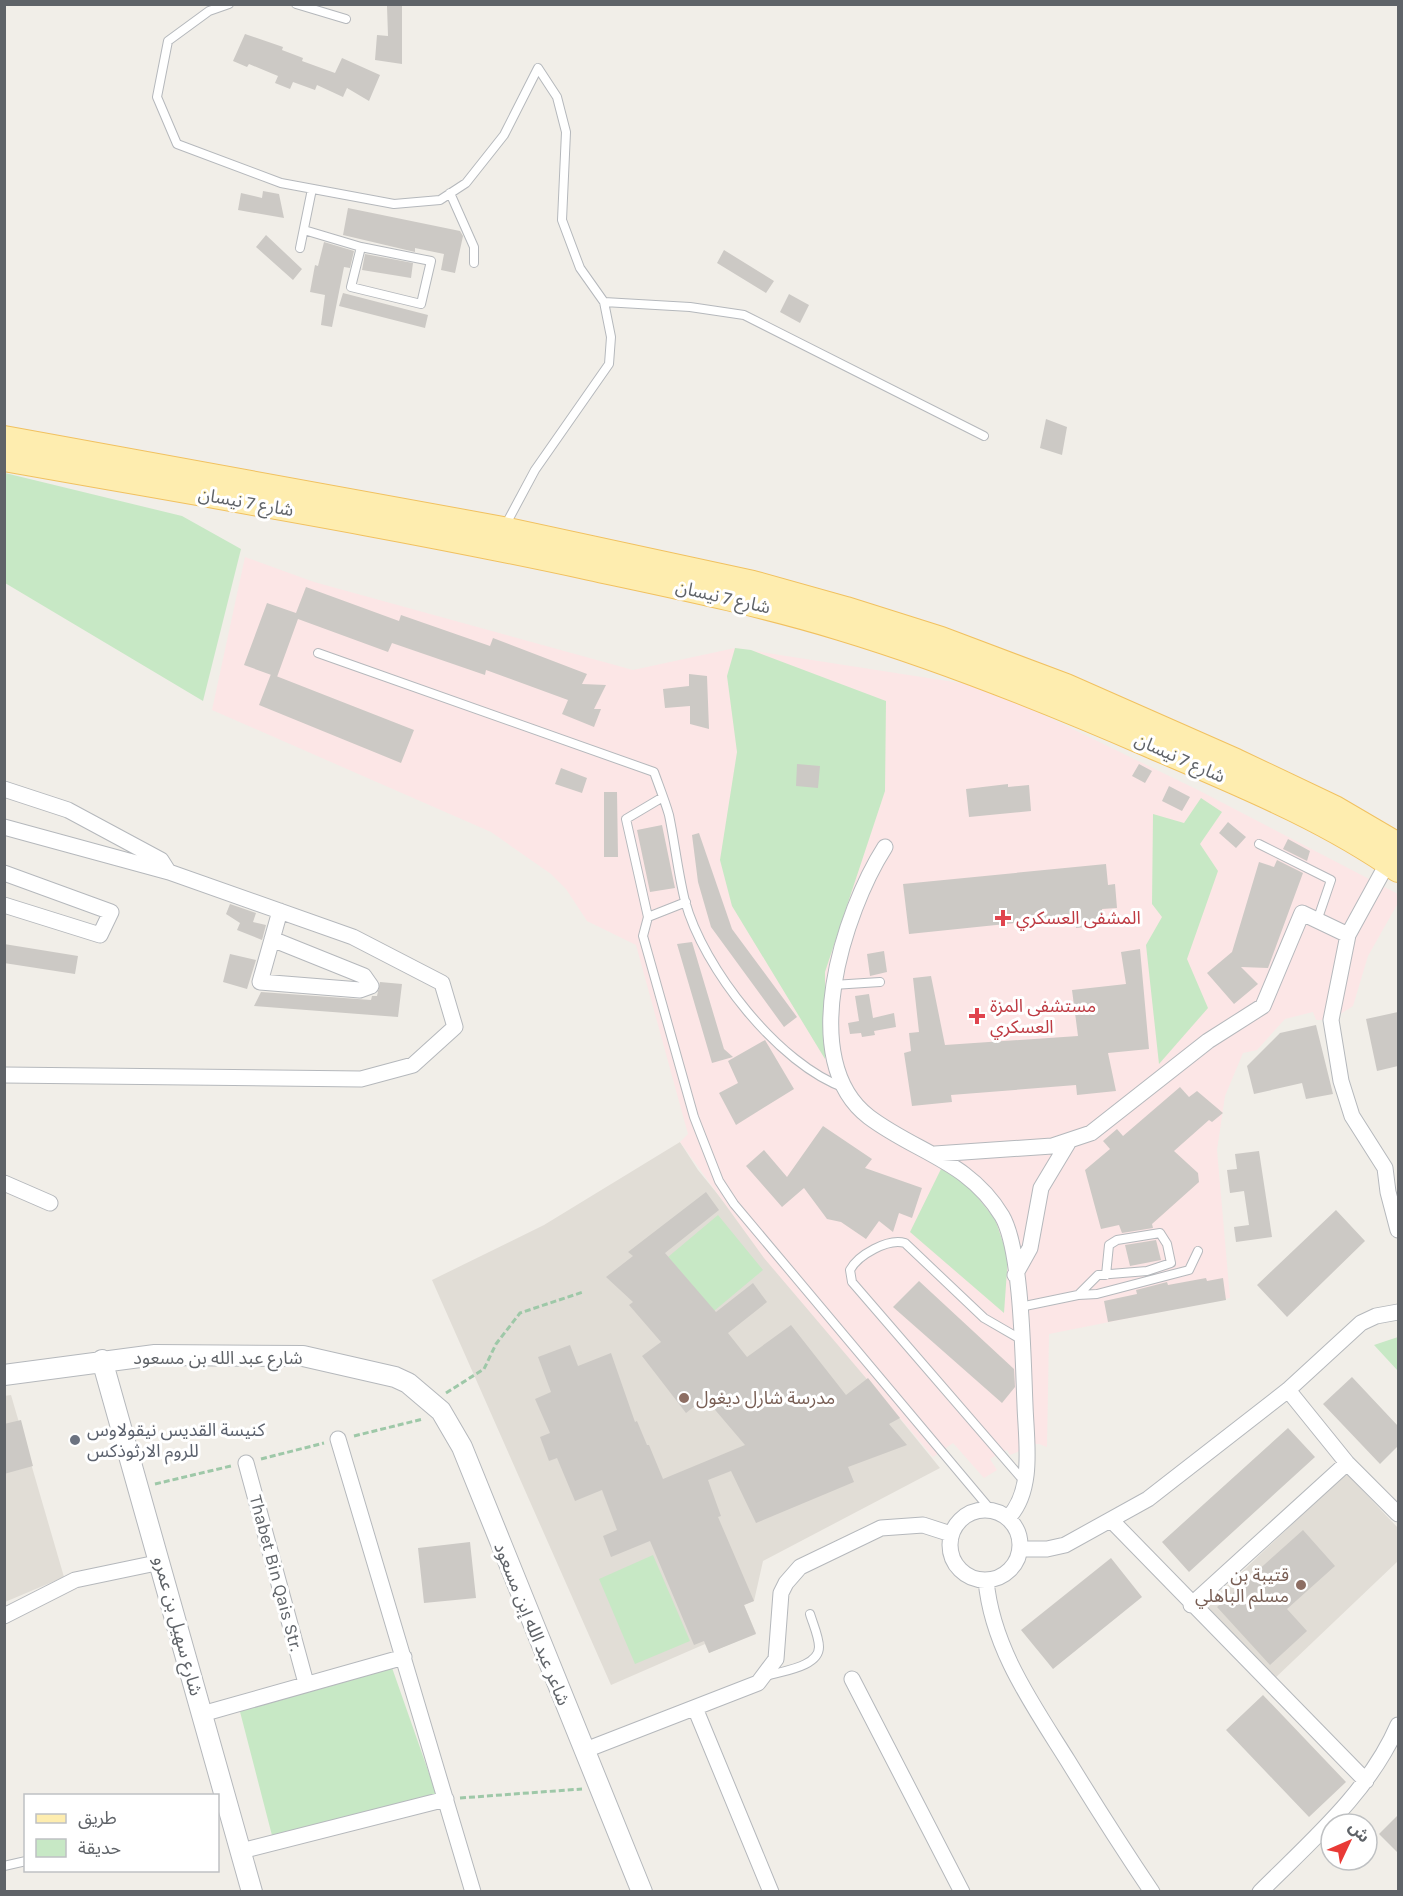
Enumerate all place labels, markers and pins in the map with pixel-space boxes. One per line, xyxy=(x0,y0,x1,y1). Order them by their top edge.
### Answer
place label: المشفى العسكري xyxy=(1016,907,1141,931)
marker: المشفى العسكري xyxy=(994,909,1012,927)
place label: مستشفى المزة العسكري xyxy=(990,995,1096,1040)
marker: مستشفى المزة العسكري xyxy=(968,1007,986,1025)
place label: مدرسة شارل ديغول xyxy=(696,1387,835,1409)
marker: مدرسة شارل ديغول xyxy=(677,1391,691,1405)
place label: كنيسة القديس نيقولاوس للروم الارثوذكس xyxy=(87,1419,265,1465)
marker: كنيسة القديس نيقولاوس للروم الارثوذكس xyxy=(68,1433,82,1447)
place label: قتيبة بن مسلم الباهلي xyxy=(1195,1564,1289,1609)
marker: قتيبة بن مسلم الباهلي xyxy=(1294,1578,1308,1592)

